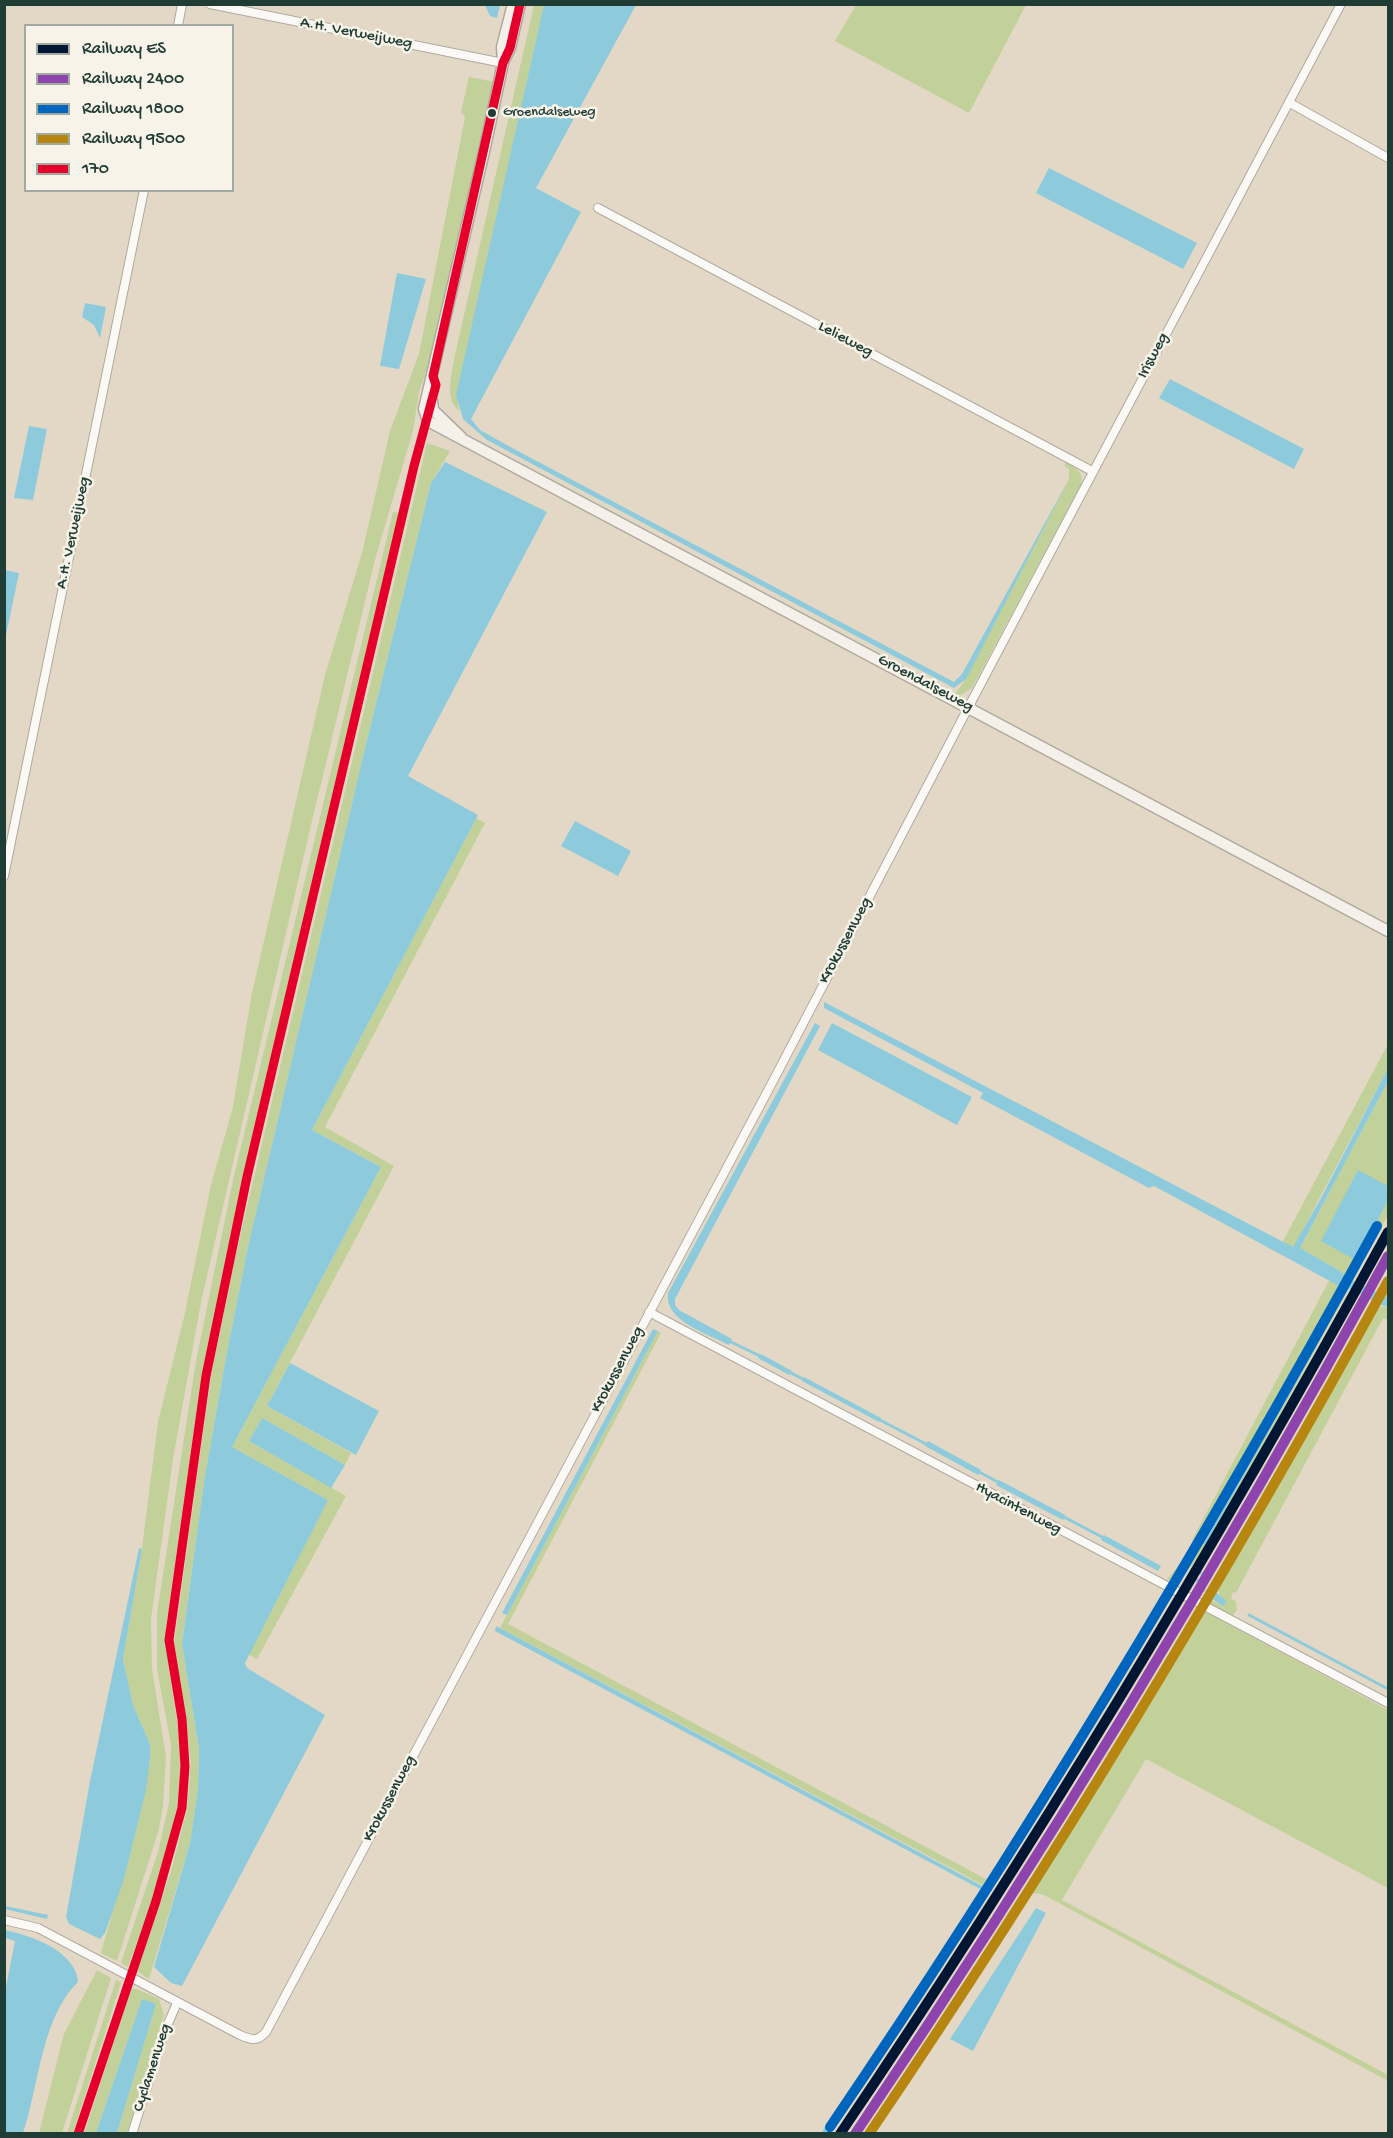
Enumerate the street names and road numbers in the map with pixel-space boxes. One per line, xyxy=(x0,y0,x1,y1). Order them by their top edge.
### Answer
street label: A.H. Verweijweg xyxy=(298,14,414,54)
street label: Lelieweg xyxy=(814,318,876,362)
street label: Irisweg xyxy=(1134,330,1174,382)
street label: A.H. Verweijweg xyxy=(53,475,95,591)
street label: Groendalseweg xyxy=(874,651,976,717)
street label: Krokussenweg xyxy=(815,895,877,987)
street label: Krokussenweg xyxy=(587,1324,649,1416)
street label: Hyacintenweg xyxy=(972,1478,1064,1540)
street label: Krokussenweg xyxy=(359,1753,421,1845)
street label: Cyclamenweg xyxy=(130,2022,176,2114)

